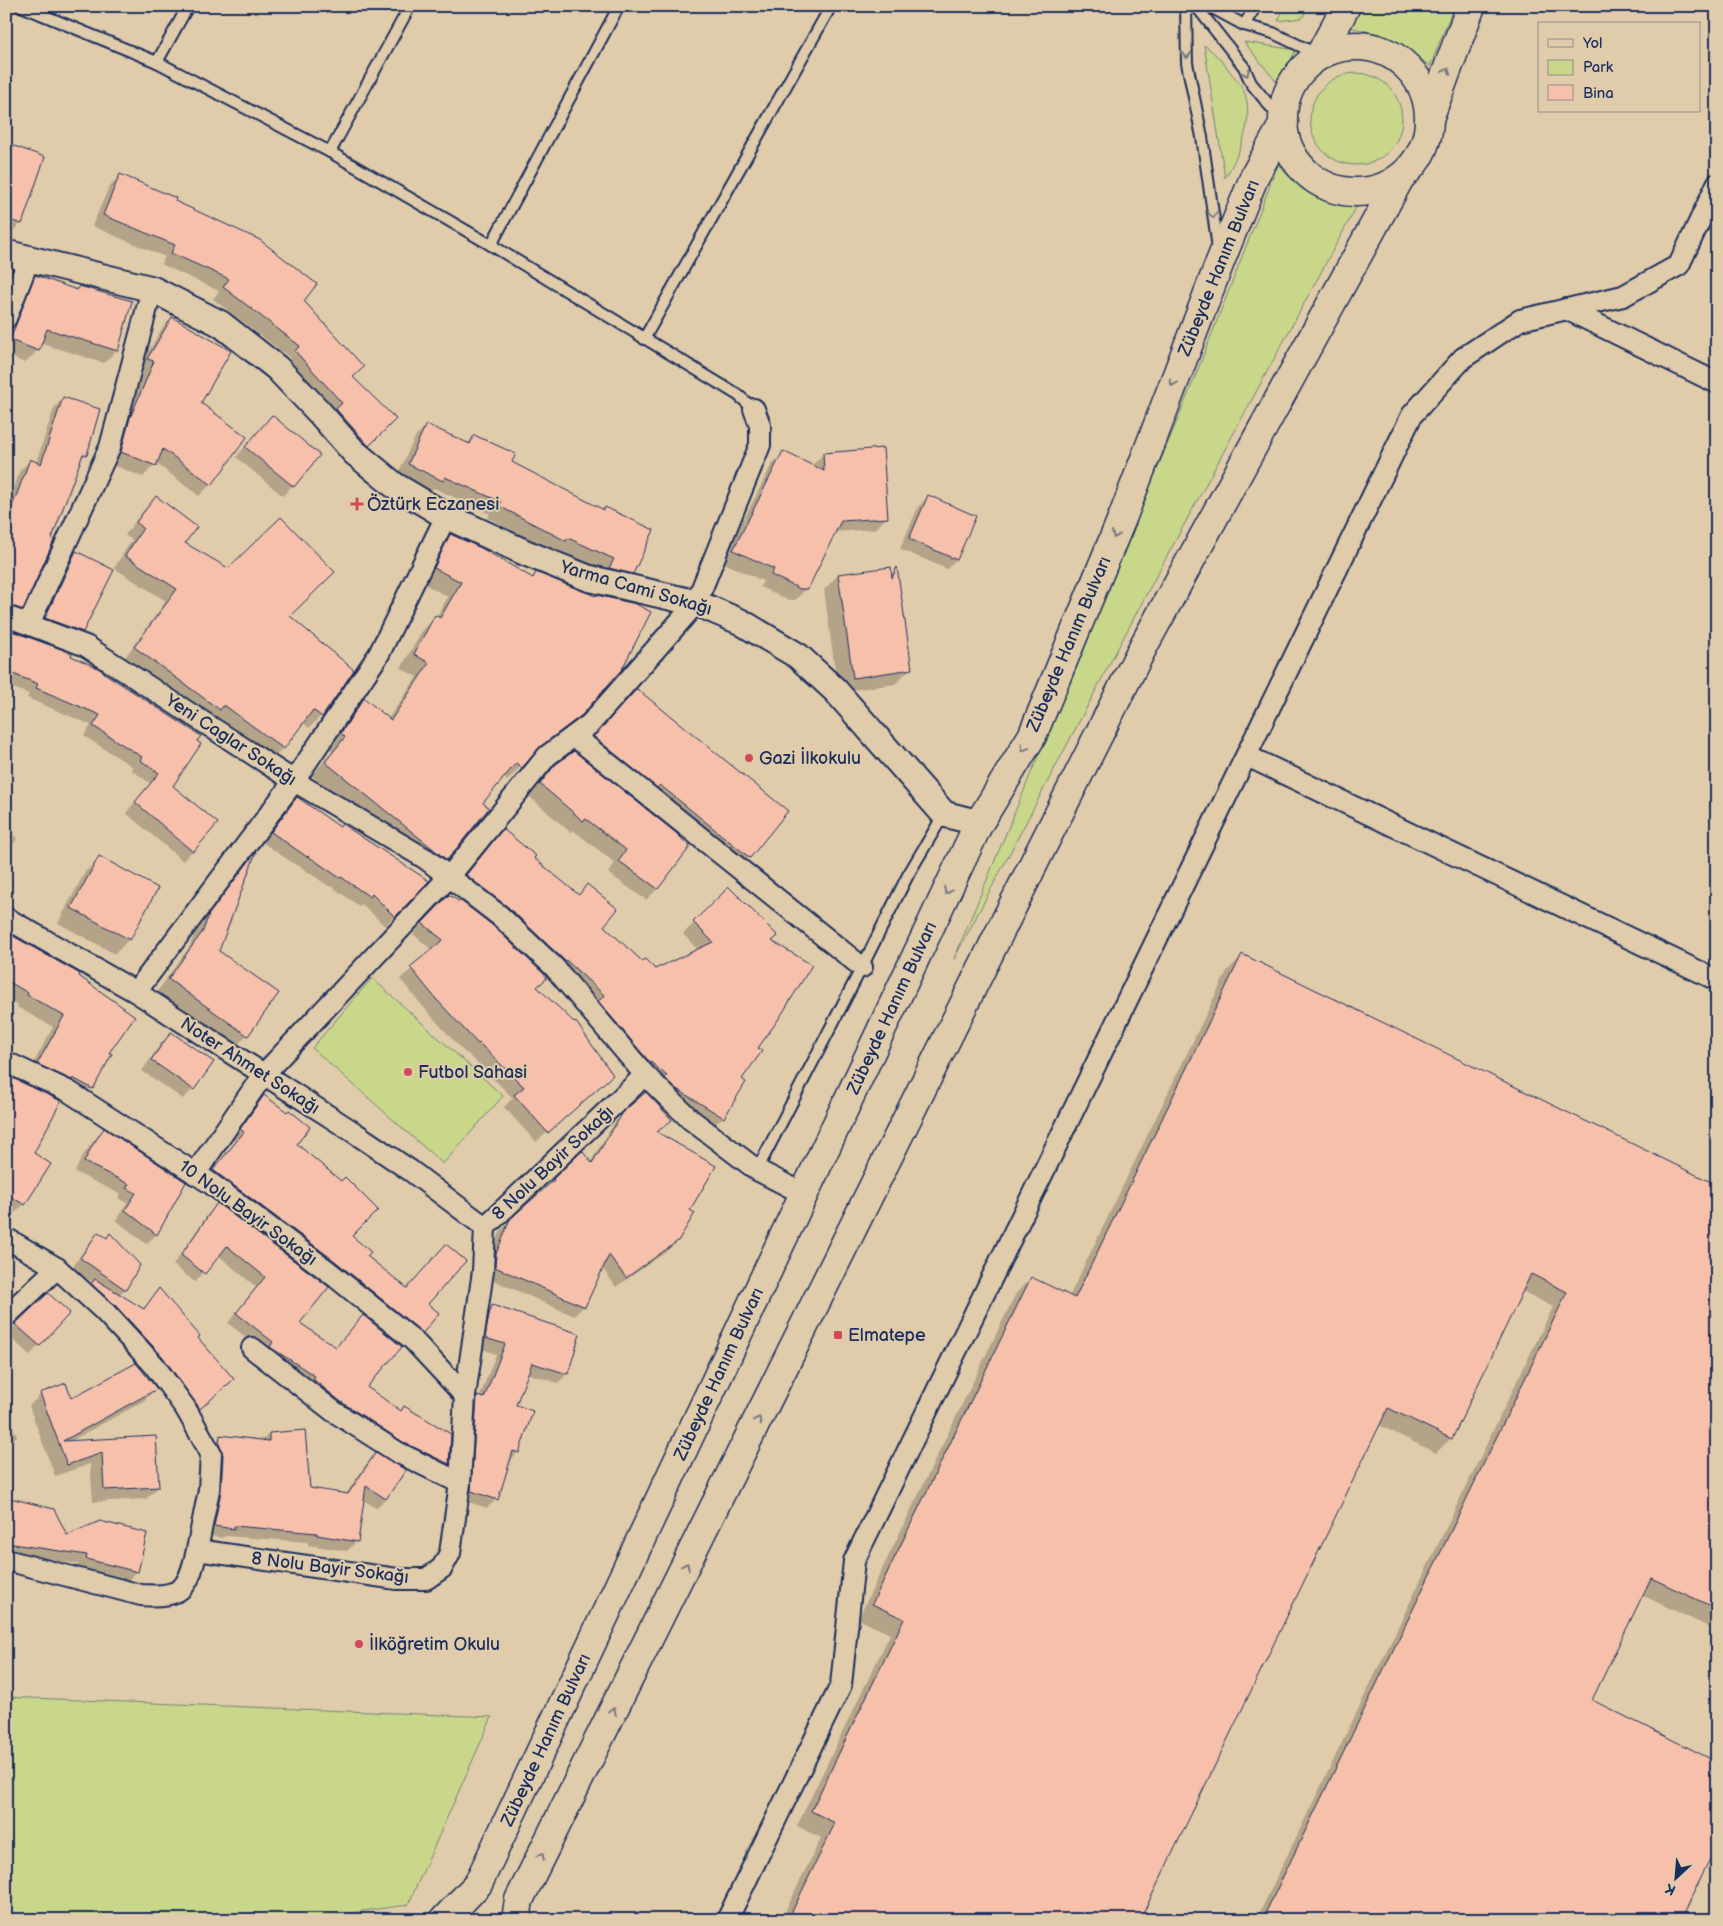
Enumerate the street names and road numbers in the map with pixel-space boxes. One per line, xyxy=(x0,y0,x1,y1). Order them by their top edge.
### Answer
street label: Zübeyde Hanım Bulvarı xyxy=(1174,177,1264,360)
street label: Zübeyde Hanım Bulvarı xyxy=(1022,553,1115,736)
street label: Yarma Cami Sokağı xyxy=(557,556,714,620)
street label: Yeni Caglar Sokağı xyxy=(161,689,300,790)
street label: Zübeyde Hanım Bulvarı xyxy=(842,918,941,1099)
street label: Noter Ahmet Sokağı xyxy=(177,1013,323,1119)
street label: 8 Nolu Bayir Sokağı xyxy=(488,1101,618,1225)
street label: 10 Nolu Bayir Sokağı xyxy=(175,1156,321,1270)
street label: Zübeyde Hanım Bulvarı xyxy=(669,1284,768,1465)
street label: 8 Nolu Bayir Sokağı xyxy=(250,1548,410,1588)
street label: Zübeyde Hanım Bulvarı xyxy=(496,1650,595,1831)

